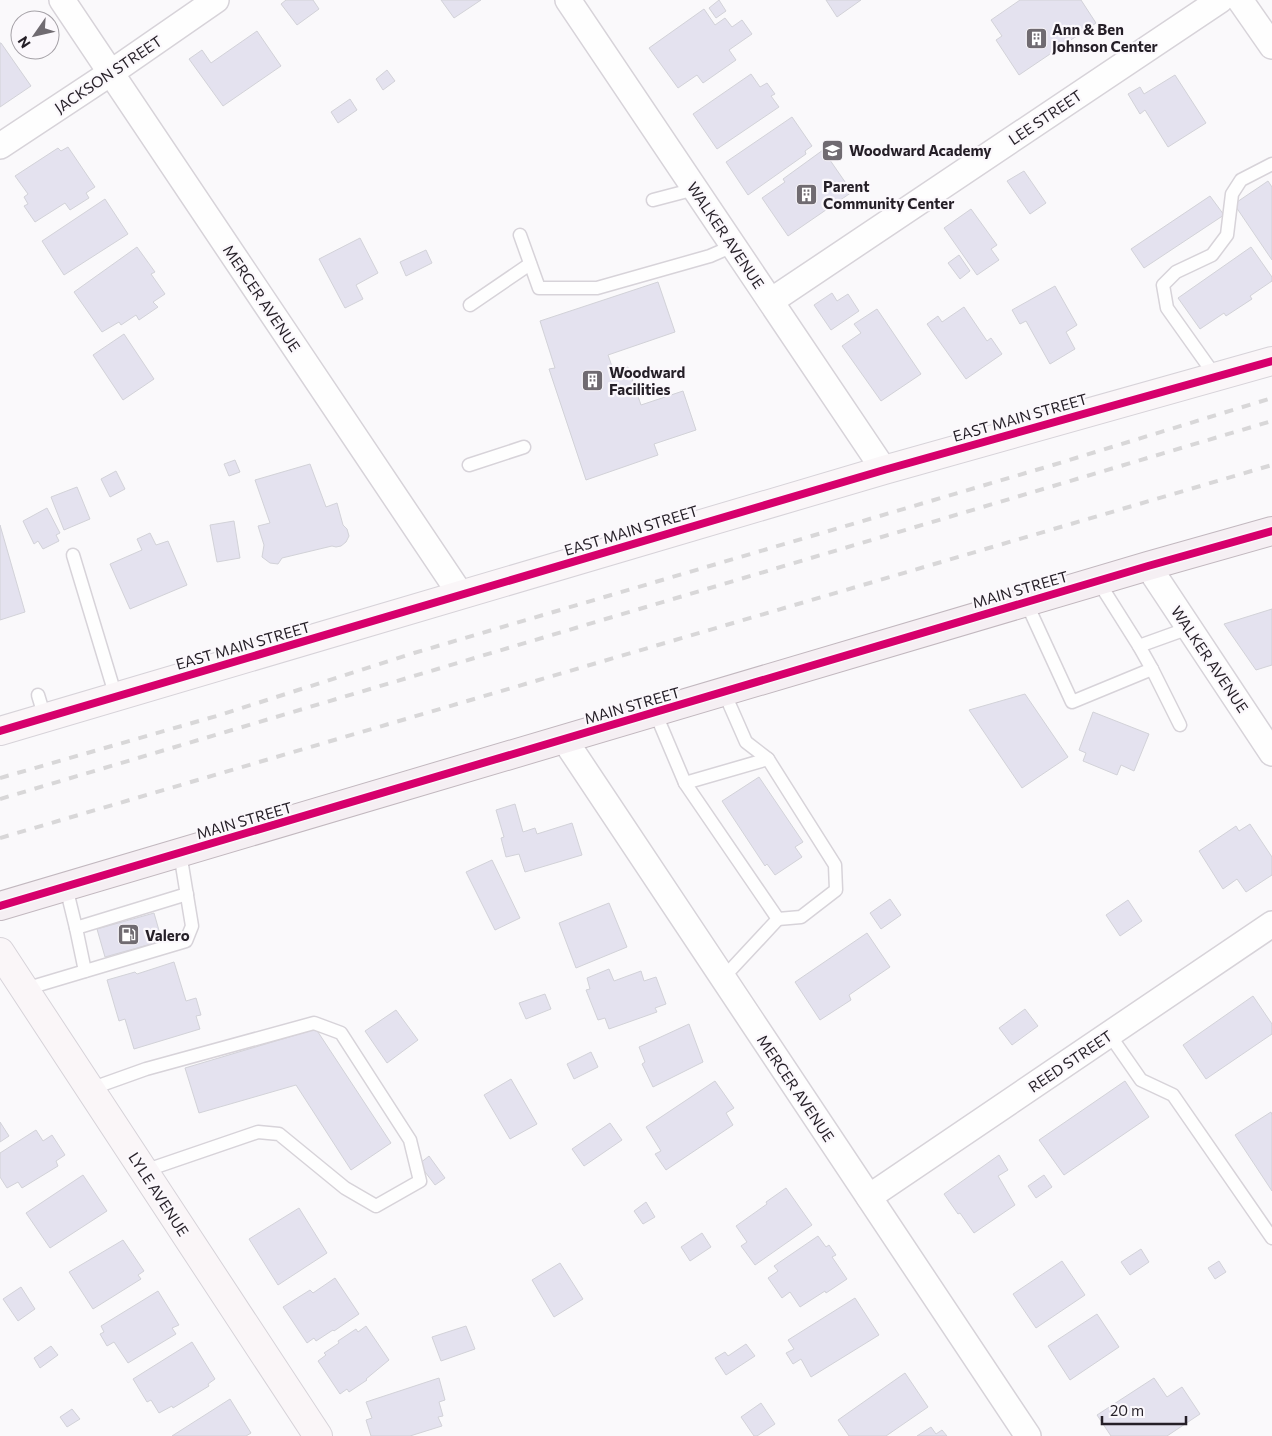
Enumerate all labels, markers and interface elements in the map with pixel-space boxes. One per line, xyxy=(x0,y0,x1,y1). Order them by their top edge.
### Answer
north arrow xyxy=(10,10,60,60)
place label: Ann & Ben Johnson Center xyxy=(1052,20,1158,55)
building icon: Ann & Ben Johnson Center xyxy=(1024,26,1048,50)
street label: JACKSON STREET xyxy=(51,31,165,117)
text: N xyxy=(14,33,34,52)
street label: LEE STREET xyxy=(1005,86,1086,148)
school or university icon: Woodward Academy xyxy=(821,138,845,162)
place label: Woodward Academy xyxy=(849,141,992,159)
place label: Parent Community Center xyxy=(823,177,954,212)
street label: WALKER AVENUE xyxy=(684,178,768,292)
building icon: Parent Community Center xyxy=(795,183,819,207)
street label: MERCER AVENUE xyxy=(220,241,304,355)
place label: Woodward Facilities xyxy=(609,363,685,398)
building icon: Woodward Facilities xyxy=(581,369,605,393)
street label: EAST MAIN STREET xyxy=(951,389,1090,445)
street label: EAST MAIN STREET xyxy=(562,501,701,559)
street label: MAIN STREET xyxy=(970,567,1070,611)
street label: WALKER AVENUE xyxy=(1168,602,1252,716)
street label: EAST MAIN STREET xyxy=(174,617,313,673)
street label: MAIN STREET xyxy=(582,683,682,727)
street label: MAIN STREET xyxy=(194,798,294,842)
fuel station icon: Valero xyxy=(117,923,141,947)
place label: Valero xyxy=(145,926,190,944)
street label: REED STREET xyxy=(1025,1026,1116,1096)
street label: MERCER AVENUE xyxy=(754,1031,838,1145)
street label: LYLE AVENUE xyxy=(125,1149,193,1240)
scale bar xyxy=(1102,1394,1186,1426)
text: 20 m xyxy=(1110,1401,1144,1419)

